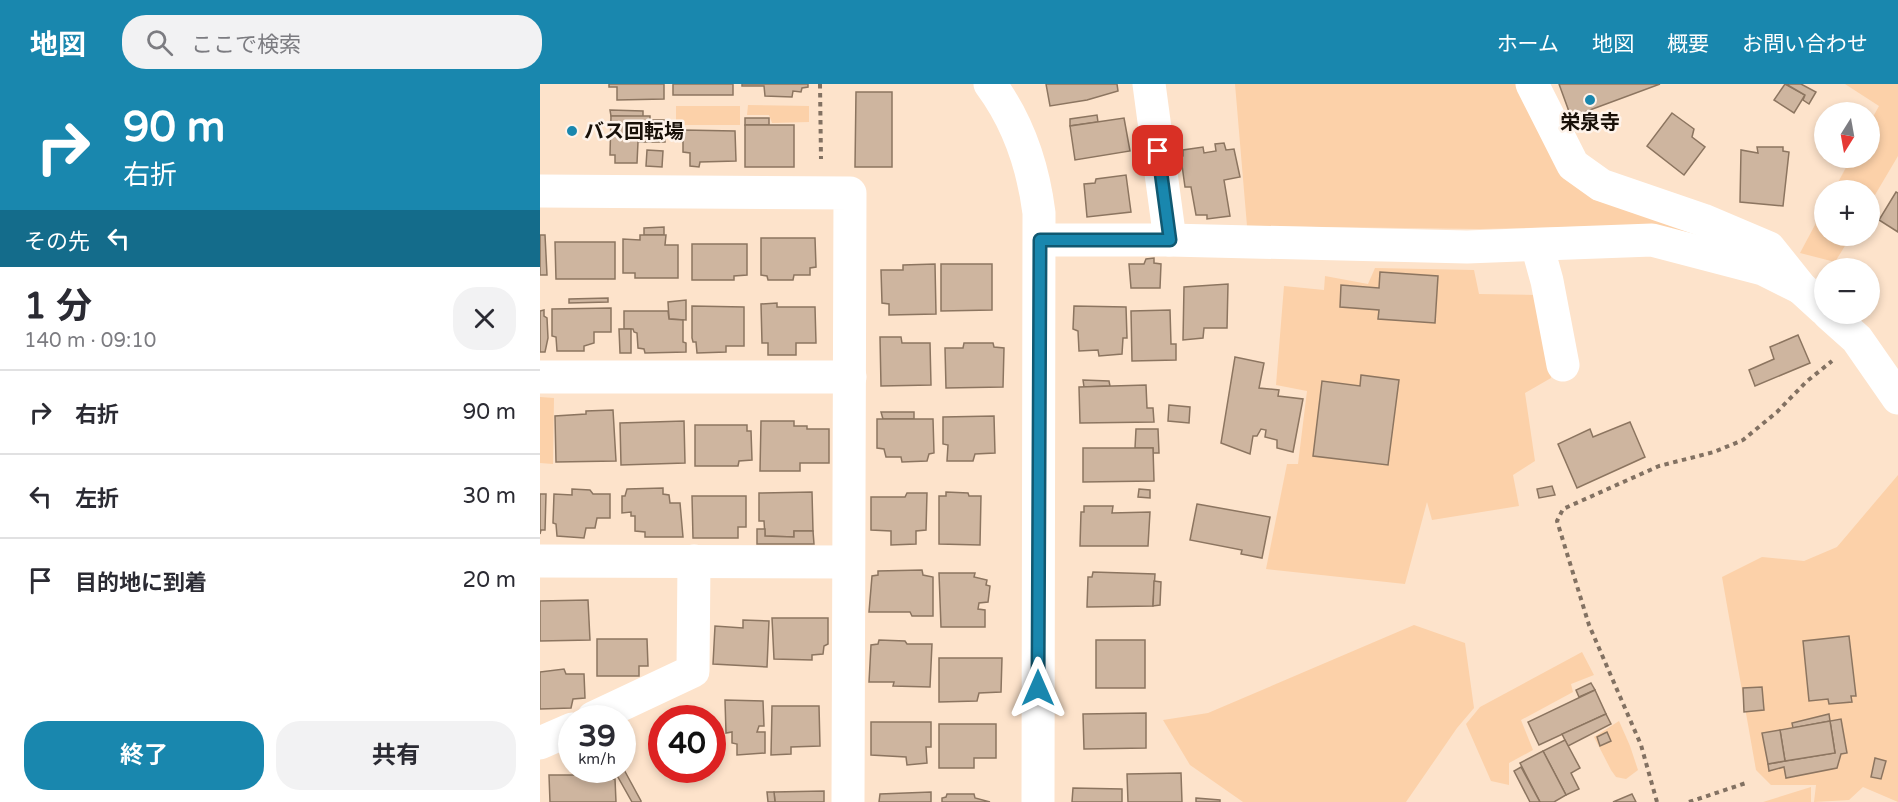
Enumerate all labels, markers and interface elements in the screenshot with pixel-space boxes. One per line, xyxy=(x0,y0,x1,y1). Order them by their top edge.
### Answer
search box xyxy=(122,15,542,69)
icon: search xyxy=(143,26,176,59)
text: 地図 xyxy=(30,28,86,62)
text: ここで検索 xyxy=(191,32,301,58)
text: ホーム xyxy=(1497,32,1559,57)
text: 地図 xyxy=(1592,32,1634,57)
text: 概要 xyxy=(1667,32,1709,57)
text: お問い合わせ xyxy=(1742,32,1868,57)
marker: 栄泉寺 xyxy=(1583,93,1597,107)
text: 90 m xyxy=(123,102,225,153)
north arrow xyxy=(1814,102,1880,168)
map controls xyxy=(1814,102,1880,324)
icon: right xyxy=(24,108,102,186)
place label: 栄泉寺 xyxy=(1560,111,1620,135)
place label: バス回転場 xyxy=(584,120,684,144)
marker: バス回転場 xyxy=(565,124,579,138)
pin xyxy=(1132,125,1183,176)
icon: arrive xyxy=(1141,134,1174,167)
text: 右折 xyxy=(123,159,177,192)
button: + xyxy=(1814,180,1880,246)
icon: left xyxy=(102,222,135,255)
text: その先 xyxy=(24,229,90,255)
button: − xyxy=(1814,258,1880,324)
text: 1 分 xyxy=(24,285,92,328)
button: close xyxy=(453,287,516,350)
text: 140 m · 09:10 xyxy=(24,329,156,353)
icon: right xyxy=(24,396,57,429)
text: 90 m xyxy=(462,399,516,425)
text: 右折 xyxy=(75,402,119,428)
icon: left xyxy=(24,480,57,513)
text: 30 m xyxy=(462,483,516,509)
text: 左折 xyxy=(75,486,119,512)
icon: arrive xyxy=(24,564,57,597)
text: 20 m xyxy=(462,567,516,593)
text: 目的地に到着 xyxy=(75,570,207,596)
position arrow xyxy=(1006,656,1070,720)
speed limit sign: 40 xyxy=(648,705,726,783)
text: 39 xyxy=(578,718,616,755)
button: 終了 xyxy=(24,721,264,790)
button: 共有 xyxy=(276,721,516,790)
text: km/h xyxy=(578,750,616,768)

